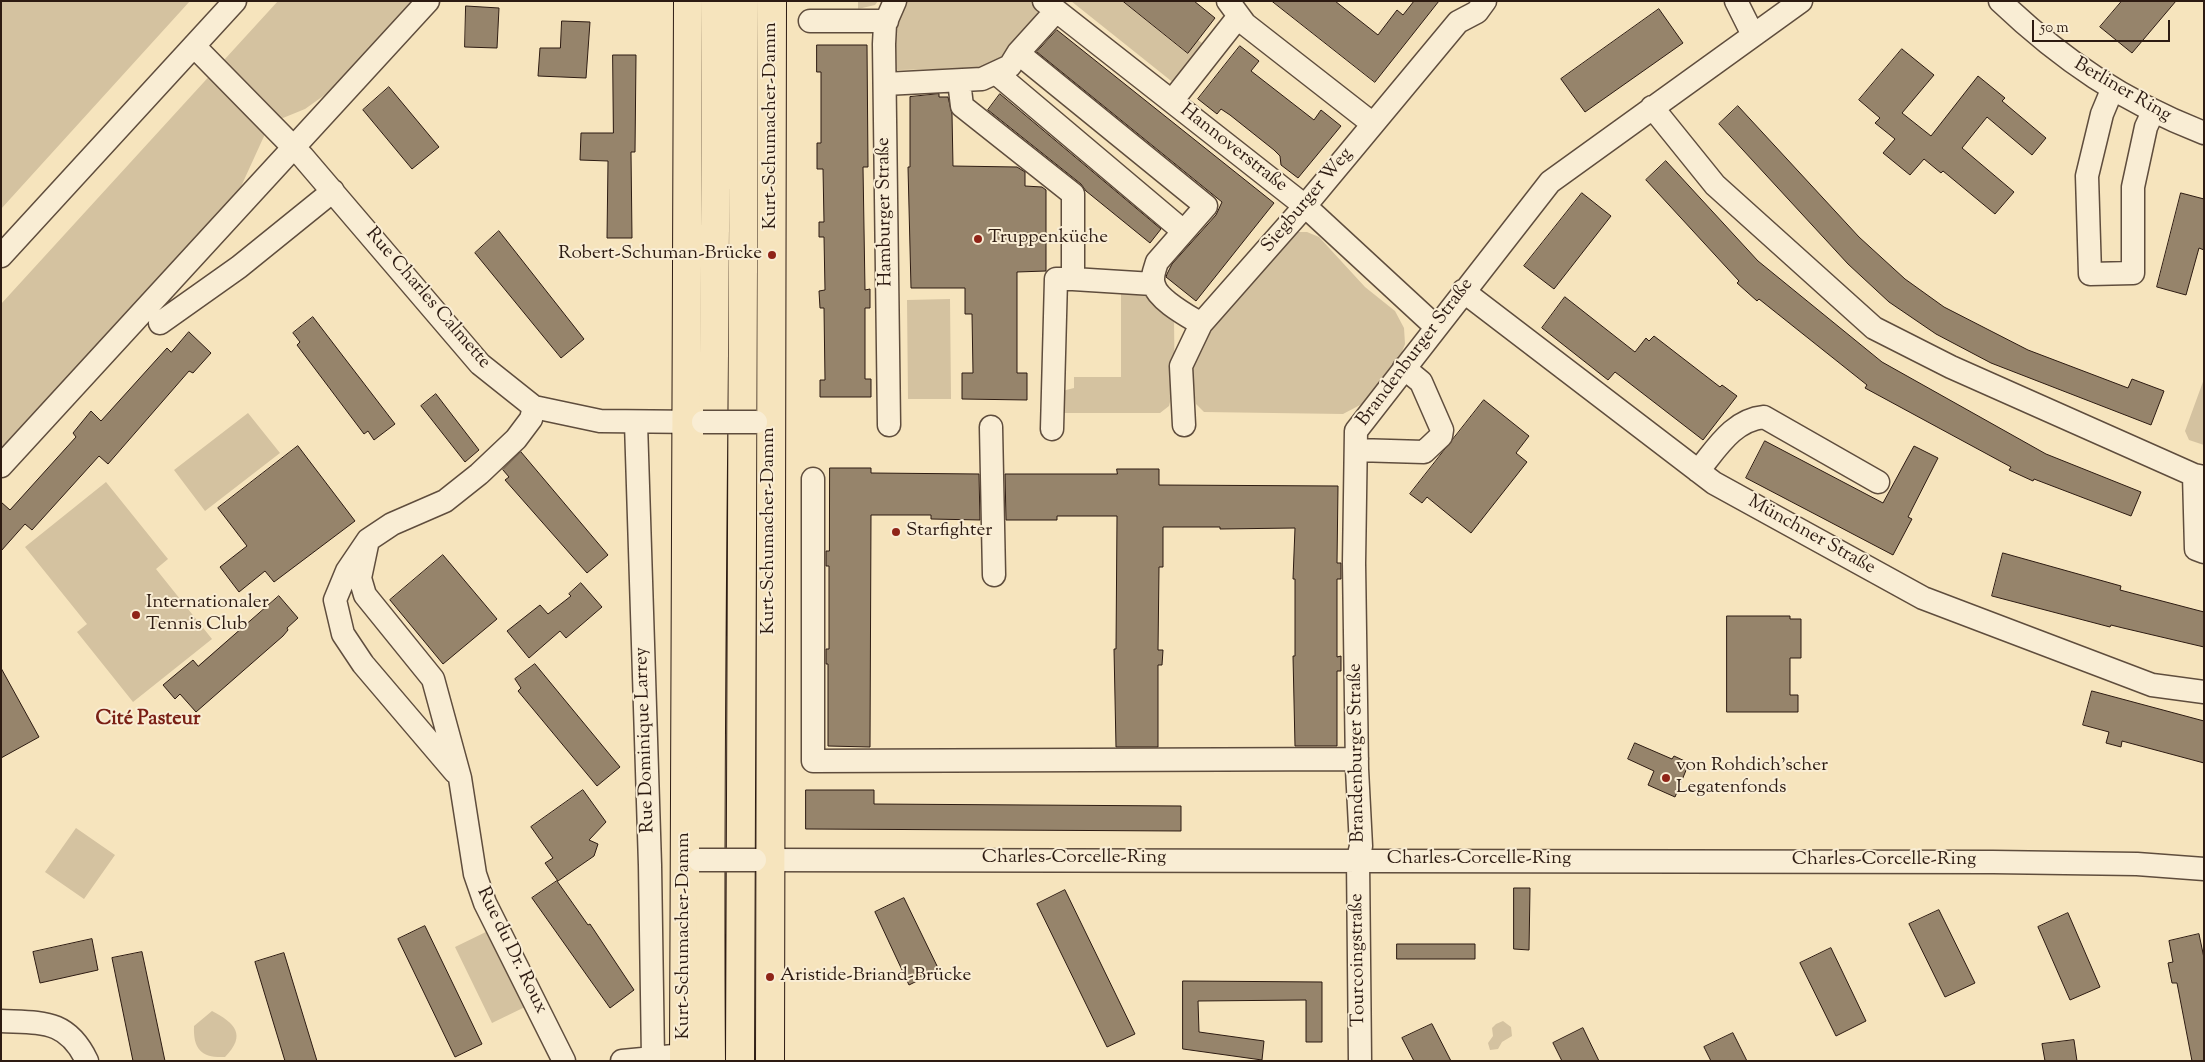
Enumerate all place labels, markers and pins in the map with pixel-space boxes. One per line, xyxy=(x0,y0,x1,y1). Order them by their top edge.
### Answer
place label: Truppenküche xyxy=(988,228,1108,250)
marker: Truppenküche xyxy=(972,233,984,245)
place label: Robert-Schuman-Brücke xyxy=(558,244,762,266)
marker: Robert-Schuman-Brücke xyxy=(766,249,778,261)
place label: Starfighter xyxy=(906,521,992,543)
marker: Starfighter xyxy=(890,526,902,538)
place label: Internationaler Tennis Club xyxy=(146,593,269,637)
marker: Internationaler Tennis Club xyxy=(130,609,142,621)
place label: von Rohdich'scher Legatenfonds xyxy=(1676,756,1828,800)
marker: von Rohdich'scher Legatenfonds xyxy=(1660,772,1672,784)
place label: Aristide-Briand-Brücke xyxy=(780,966,971,988)
marker: Aristide-Briand-Brücke xyxy=(764,971,776,983)

